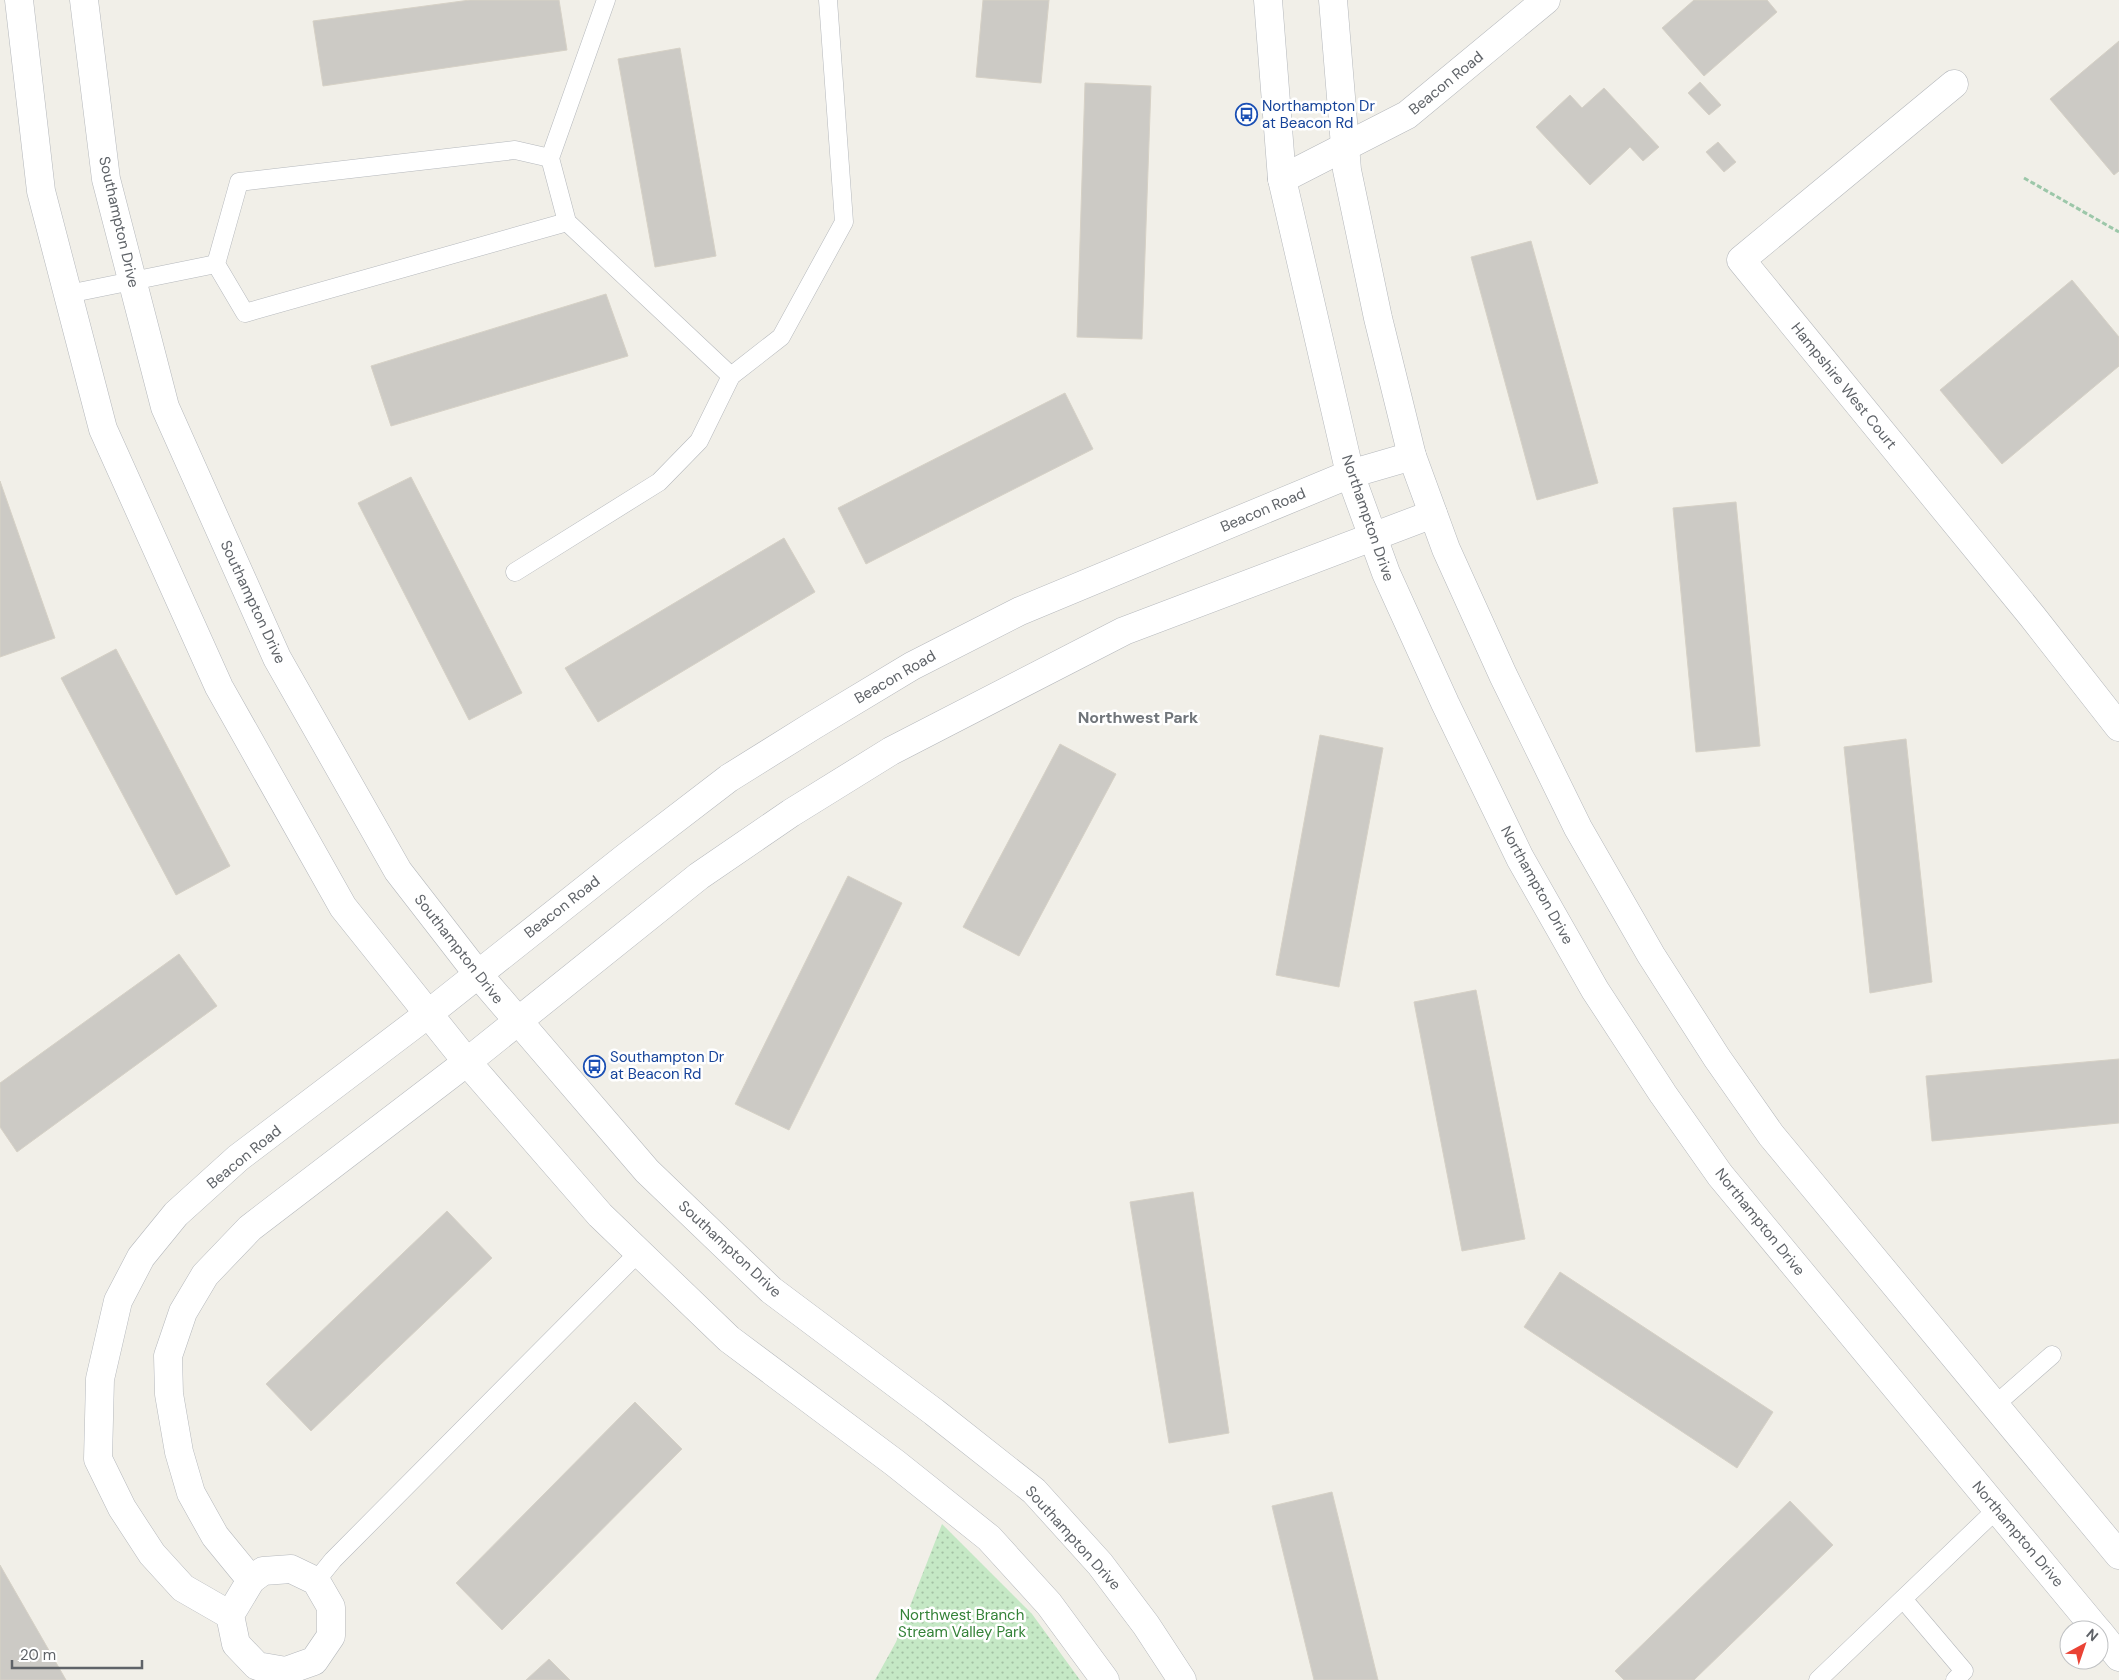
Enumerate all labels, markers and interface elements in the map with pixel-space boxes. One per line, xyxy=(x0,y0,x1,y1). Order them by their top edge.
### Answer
street label: Beacon Road xyxy=(1404,47,1488,119)
place label: Northampton Dr at Beacon Rd xyxy=(1262,96,1375,133)
bus stop icon: Northampton Dr at Beacon Rd xyxy=(1234,103,1258,127)
street label: Southampton Drive xyxy=(94,154,144,290)
street label: Hampshire West Court xyxy=(1787,318,1901,454)
street label: Northampton Drive xyxy=(1337,452,1399,584)
street label: Beacon Road xyxy=(1217,483,1309,537)
street label: Southampton Drive xyxy=(216,537,290,667)
street label: Beacon Road xyxy=(851,646,939,708)
district label: Northwest Park xyxy=(1078,707,1199,728)
street label: Northampton Drive xyxy=(1496,822,1578,948)
street label: Beacon Road xyxy=(520,871,604,943)
street label: Southampton Drive xyxy=(410,890,508,1008)
place label: Southampton Dr at Beacon Rd xyxy=(610,1047,725,1084)
bus stop icon: Southampton Dr at Beacon Rd xyxy=(582,1054,606,1078)
street label: Beacon Road xyxy=(202,1121,286,1193)
street label: Northampton Drive xyxy=(1710,1164,1810,1280)
street label: Southampton Drive xyxy=(674,1196,786,1302)
street label: Northampton Drive xyxy=(1968,1477,2068,1591)
street label: Southampton Drive xyxy=(1021,1482,1125,1594)
park label: Northwest Branch Stream Valley Park xyxy=(898,1605,1026,1642)
north arrow xyxy=(2059,1620,2109,1670)
text: N xyxy=(2083,1625,2102,1645)
scale bar xyxy=(12,1638,142,1670)
text: 20 m xyxy=(20,1645,56,1665)

